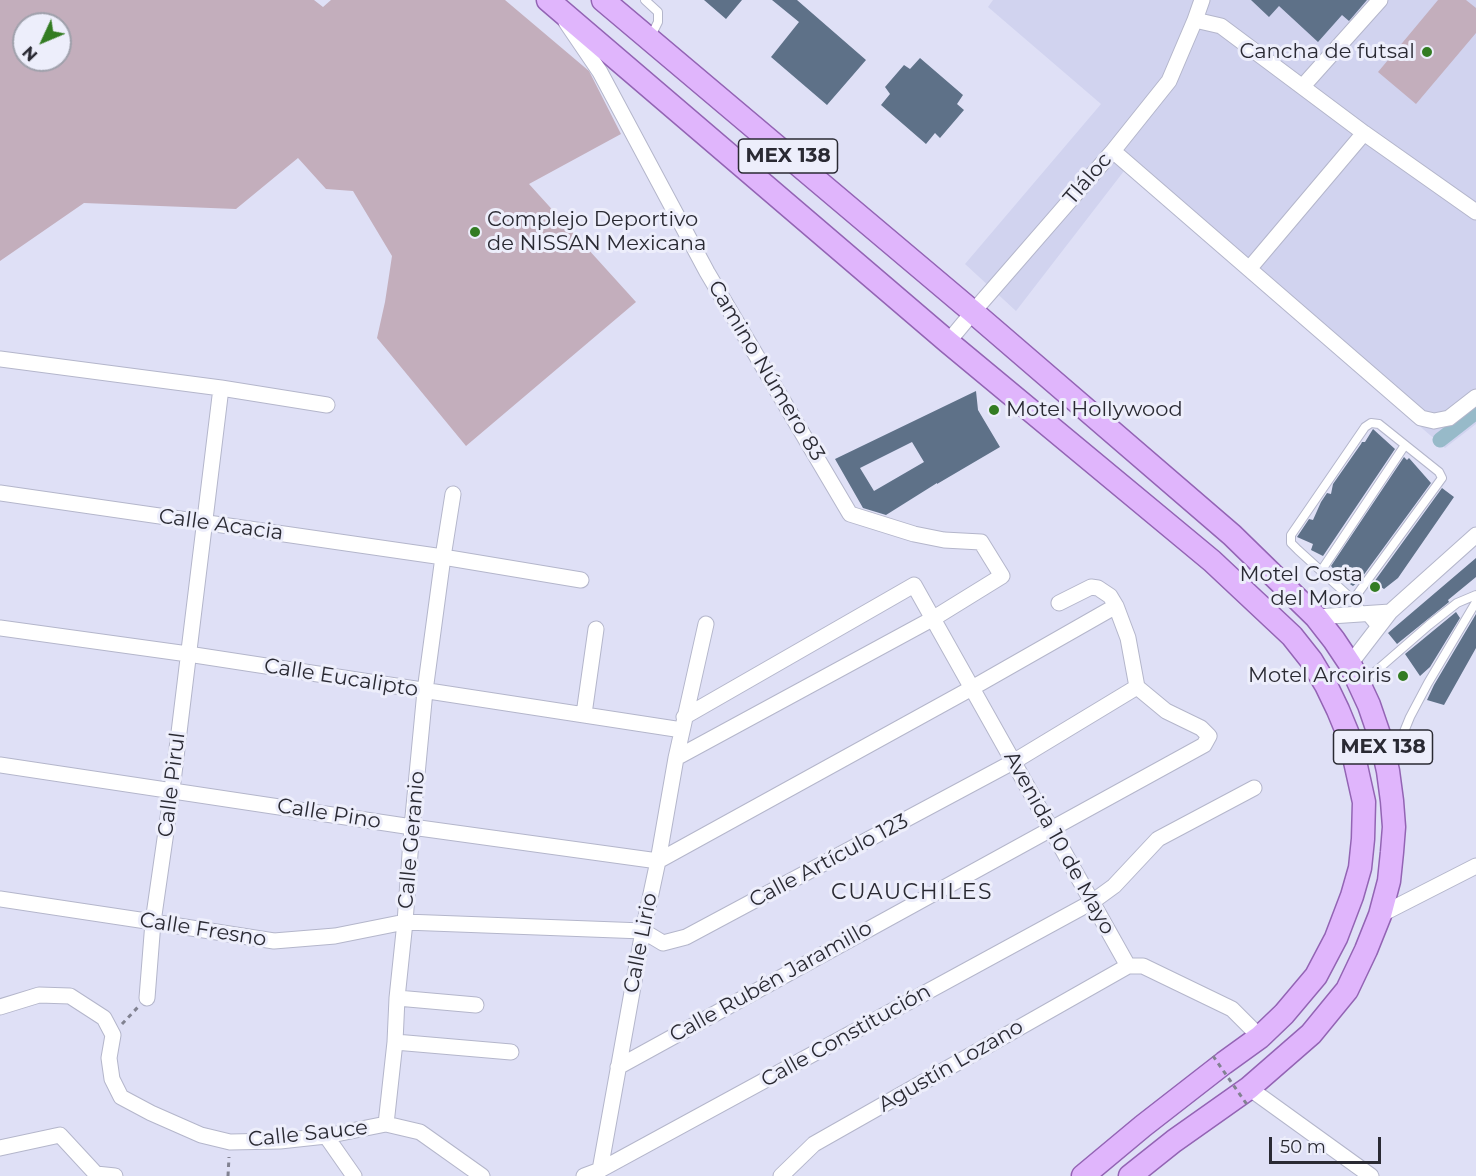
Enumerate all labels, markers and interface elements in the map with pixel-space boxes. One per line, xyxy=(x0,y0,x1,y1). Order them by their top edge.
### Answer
north arrow xyxy=(12,12,72,72)
place label: Cancha de futsal xyxy=(1239,39,1415,65)
text: N xyxy=(19,42,41,65)
marker: Cancha de futsal xyxy=(1420,45,1434,59)
road number: MEX 138 xyxy=(738,139,838,173)
street label: Tláloc xyxy=(1059,148,1117,210)
place label: Complejo Deportivo de NISSAN Mexicana xyxy=(487,207,706,257)
marker: Complejo Deportivo de NISSAN Mexicana xyxy=(468,225,482,239)
street label: Camino Número 83 xyxy=(702,276,830,466)
place label: Motel Hollywood xyxy=(1006,397,1183,423)
marker: Motel Hollywood xyxy=(987,403,1001,417)
street label: Calle Acacia xyxy=(157,504,285,546)
place label: Motel Costa del Moro xyxy=(1239,562,1363,612)
marker: Motel Costa del Moro xyxy=(1368,580,1382,594)
street label: Calle Eucalipto xyxy=(262,653,420,703)
place label: Motel Arcoiris xyxy=(1248,663,1391,689)
marker: Motel Arcoiris xyxy=(1396,669,1410,683)
road number: MEX 138 xyxy=(1334,730,1432,764)
street label: Calle Pirul xyxy=(153,731,191,839)
street label: Avenida 10 de Mayo xyxy=(998,747,1120,939)
street label: Calle Geranio xyxy=(393,770,431,910)
street label: Calle Pino xyxy=(275,793,383,835)
street label: Calle Artículo 123 xyxy=(745,809,913,913)
district label: CUAUCHILES xyxy=(831,880,993,906)
street label: Calle Lirio xyxy=(619,891,663,995)
street label: Calle Fresno xyxy=(138,908,268,952)
street label: Calle Rubén Jaramillo xyxy=(665,916,877,1048)
street label: Calle Constitución xyxy=(757,979,935,1093)
street label: Agustín Lozano xyxy=(874,1014,1028,1118)
street label: Calle Sauce xyxy=(247,1115,369,1153)
scale bar xyxy=(1272,1125,1384,1163)
text: 50 m xyxy=(1280,1136,1326,1158)

